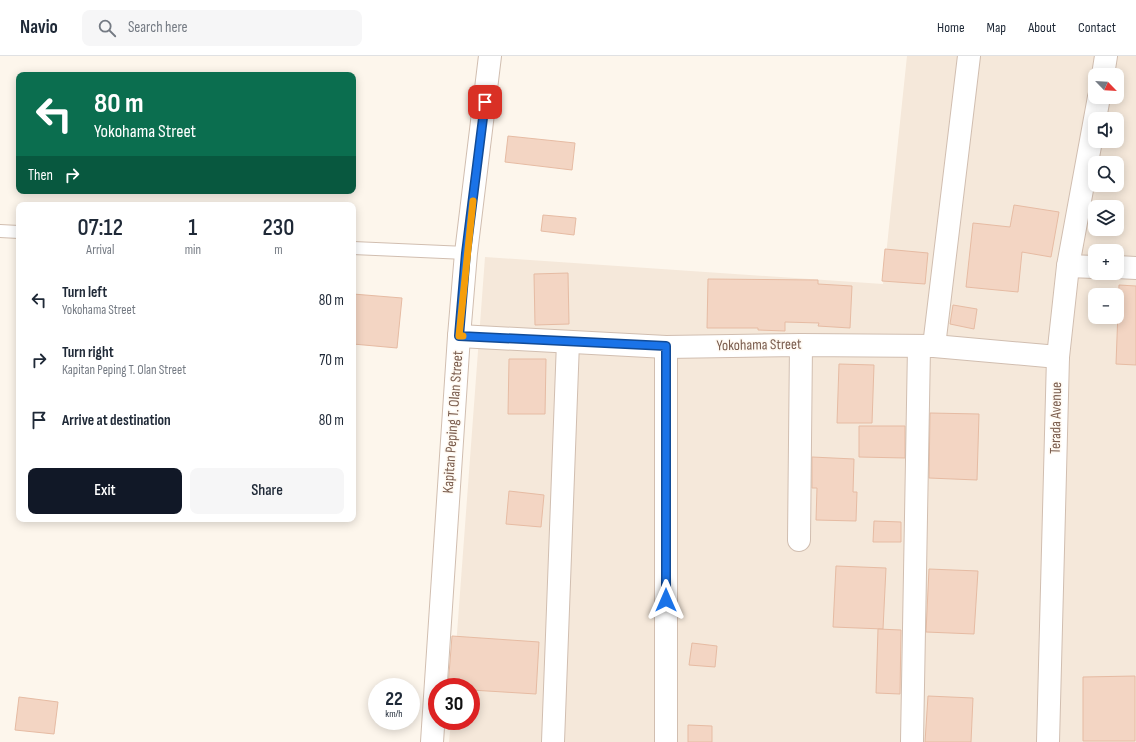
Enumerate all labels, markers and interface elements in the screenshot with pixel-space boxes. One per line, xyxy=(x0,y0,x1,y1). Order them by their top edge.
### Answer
search box xyxy=(82,10,362,46)
text: Navio xyxy=(20,16,58,39)
icon: search xyxy=(96,17,118,39)
text: Search here xyxy=(128,18,188,37)
text: Home xyxy=(937,19,965,36)
text: Map xyxy=(987,19,1006,36)
text: About xyxy=(1028,19,1056,36)
text: Contact xyxy=(1078,19,1116,36)
north arrow xyxy=(1088,68,1124,104)
map controls xyxy=(1088,68,1124,324)
pin xyxy=(468,85,502,119)
text: 80 m xyxy=(94,87,143,120)
icon: left xyxy=(28,88,80,140)
icon: arrive xyxy=(474,91,496,113)
button: sound xyxy=(1088,112,1124,148)
text: Yokohama Street xyxy=(94,121,196,142)
button: search xyxy=(1088,156,1124,192)
icon: right xyxy=(61,164,83,186)
text: Then xyxy=(28,166,53,185)
button: layers xyxy=(1088,200,1124,236)
text: 07:12 xyxy=(78,213,123,242)
text: 1 xyxy=(188,213,197,242)
text: 230 xyxy=(263,213,294,242)
text: Arrival xyxy=(86,242,114,258)
text: min xyxy=(185,242,201,258)
text: m xyxy=(274,242,283,258)
button: + xyxy=(1088,244,1124,280)
text: Turn left xyxy=(62,283,107,302)
button: − xyxy=(1088,288,1124,324)
icon: left xyxy=(28,289,50,311)
text: 80 m xyxy=(319,291,344,310)
text: Yokohama Street xyxy=(62,302,136,318)
street label: Yokohama Street xyxy=(716,335,802,355)
text: Turn right xyxy=(62,343,114,362)
icon: right xyxy=(28,349,50,371)
street label: Kapitan Peping T. Olan Street xyxy=(439,349,468,494)
text: 70 m xyxy=(319,351,344,370)
text: Kapitan Peping T. Olan Street xyxy=(62,362,186,378)
street label: Terada Avenue xyxy=(1046,382,1066,454)
icon: arrive xyxy=(28,409,50,431)
text: Arrive at destination xyxy=(62,411,171,430)
text: 80 m xyxy=(319,411,344,430)
button: Exit xyxy=(28,468,182,514)
button: Share xyxy=(190,468,344,514)
position arrow xyxy=(645,579,687,621)
speed limit sign: 30 xyxy=(428,678,480,730)
text: 22 xyxy=(385,687,403,711)
text: km/h xyxy=(385,708,403,720)

